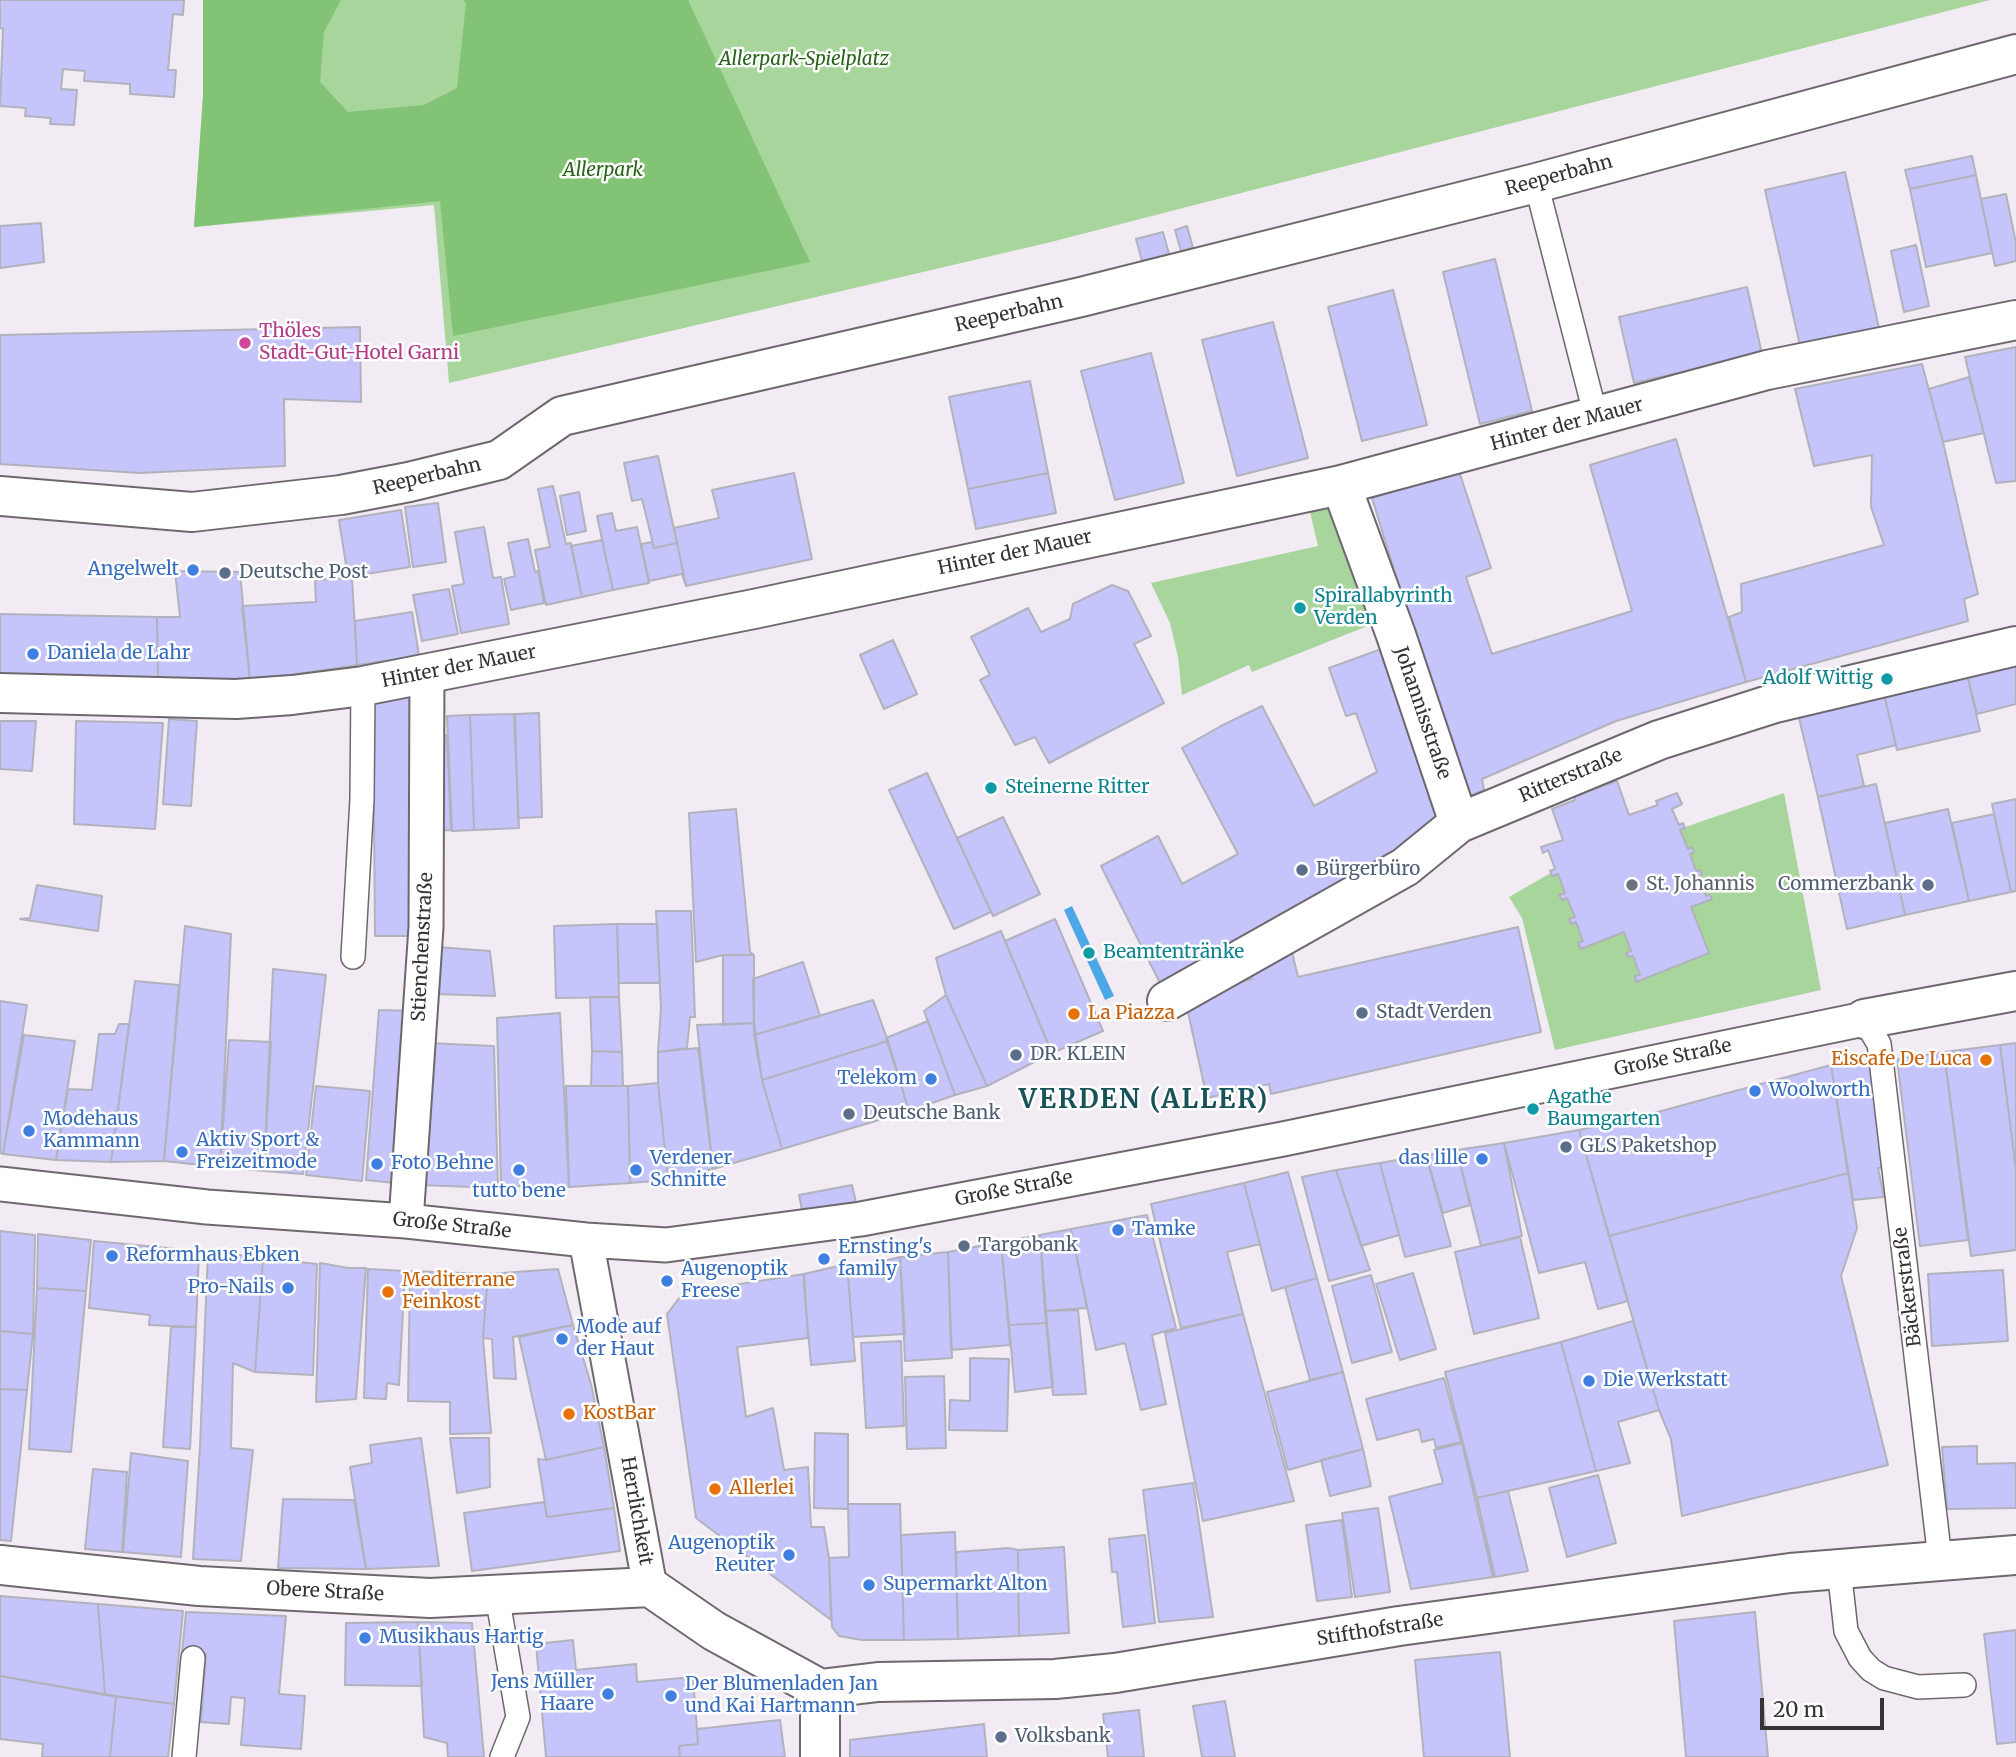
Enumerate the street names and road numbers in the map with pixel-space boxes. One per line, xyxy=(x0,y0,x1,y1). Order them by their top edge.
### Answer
street label: Reeperbahn xyxy=(1503,151,1615,201)
street label: Reeperbahn xyxy=(953,290,1065,338)
street label: Hinter der Mauer xyxy=(1488,394,1646,456)
street label: Reeperbahn xyxy=(371,453,483,501)
street label: Hinter der Mauer xyxy=(936,526,1094,580)
street label: Hinter der Mauer xyxy=(380,641,538,693)
street label: Johannisstraße xyxy=(1389,644,1455,782)
street label: Ritterstraße xyxy=(1516,744,1626,808)
street label: Stienchenstraße xyxy=(408,872,438,1022)
street label: Große Straße xyxy=(1612,1034,1734,1082)
street label: Große Straße xyxy=(953,1166,1075,1212)
street label: Große Straße xyxy=(392,1208,512,1244)
street label: Bäckerstraße xyxy=(1889,1226,1927,1348)
street label: Herrlichkeit xyxy=(615,1455,657,1567)
street label: Obere Straße xyxy=(266,1578,384,1606)
street label: Stifthofstraße xyxy=(1315,1609,1445,1651)

